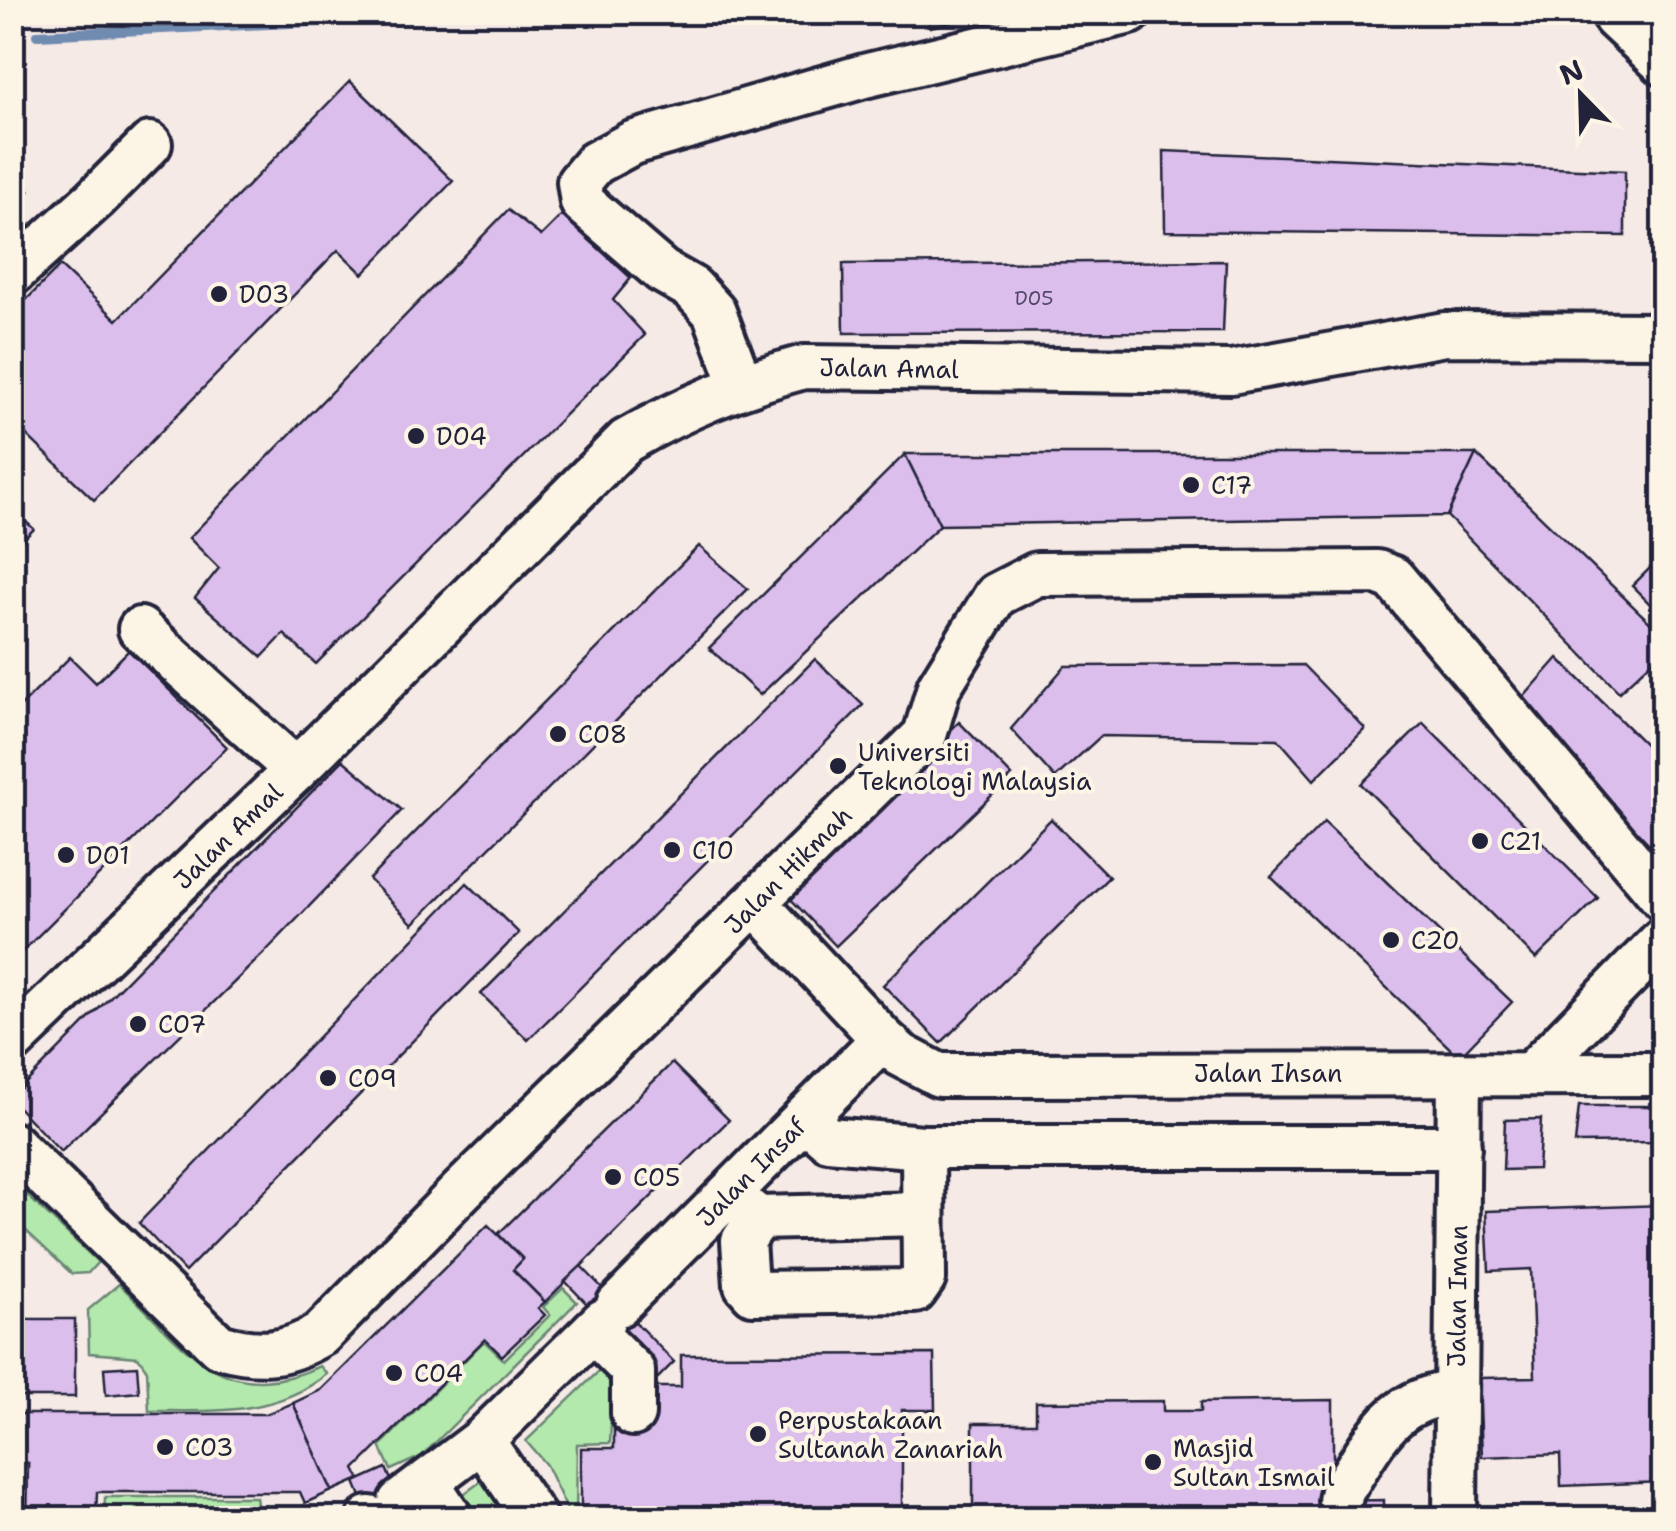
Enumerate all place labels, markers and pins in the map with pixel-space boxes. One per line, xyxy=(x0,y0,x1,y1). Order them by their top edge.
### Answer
place label: D03 xyxy=(239,277,289,311)
marker: D03 xyxy=(208,283,230,305)
place label: D04 xyxy=(436,419,487,453)
marker: D04 xyxy=(405,425,427,447)
place label: C17 xyxy=(1211,468,1252,502)
marker: C17 xyxy=(1180,474,1202,496)
place label: C08 xyxy=(578,717,627,751)
marker: C08 xyxy=(547,723,569,745)
place label: Universiti Teknologi Malaysia xyxy=(858,735,1092,798)
marker: Universiti Teknologi Malaysia xyxy=(827,755,849,777)
place label: C21 xyxy=(1500,824,1541,858)
marker: C21 xyxy=(1469,830,1491,852)
place label: C10 xyxy=(692,833,734,867)
place label: D01 xyxy=(86,838,130,872)
marker: C10 xyxy=(661,839,683,861)
marker: D01 xyxy=(55,844,77,866)
place label: C20 xyxy=(1411,923,1460,957)
marker: C20 xyxy=(1380,929,1402,951)
place label: C07 xyxy=(158,1007,206,1041)
marker: C07 xyxy=(127,1013,149,1035)
place label: C09 xyxy=(348,1061,397,1095)
marker: C09 xyxy=(317,1067,339,1089)
place label: C05 xyxy=(633,1160,680,1194)
marker: C05 xyxy=(602,1166,624,1188)
place label: C04 xyxy=(414,1356,463,1390)
marker: C04 xyxy=(383,1362,405,1384)
place label: Perpustakaan Sultanah Zanariah xyxy=(778,1403,1003,1466)
marker: Perpustakaan Sultanah Zanariah xyxy=(747,1423,769,1445)
place label: C03 xyxy=(185,1430,233,1464)
place label: Masjid Sultan Ismail xyxy=(1173,1431,1335,1494)
marker: C03 xyxy=(154,1436,176,1458)
marker: Masjid Sultan Ismail xyxy=(1142,1451,1164,1473)

